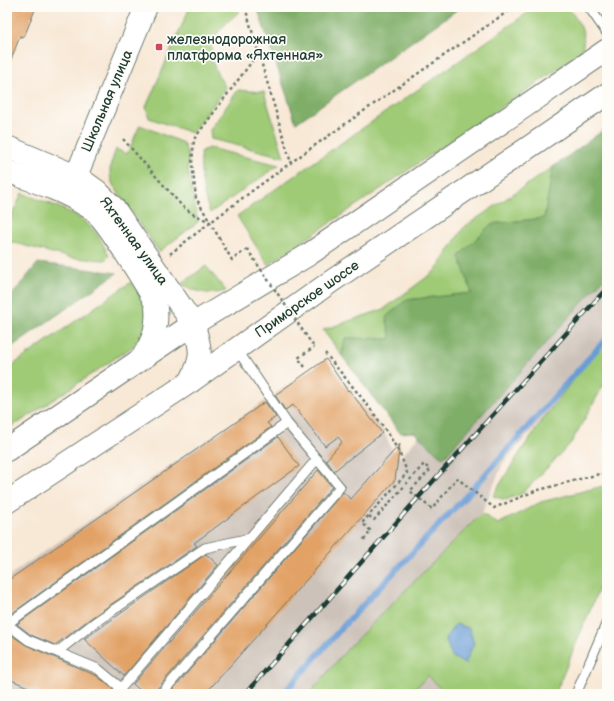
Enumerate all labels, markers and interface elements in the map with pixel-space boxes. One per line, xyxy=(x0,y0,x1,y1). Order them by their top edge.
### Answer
place label: железнодорожная платформа «Яхтенная» xyxy=(167,31,323,64)
marker: железнодорожная платформа «Яхтенная» xyxy=(154,42,164,52)
street label: Школьная улица xyxy=(78,47,136,155)
street label: Яхтенная улица xyxy=(96,194,172,289)
street label: Приморское шоссе xyxy=(252,257,363,341)

